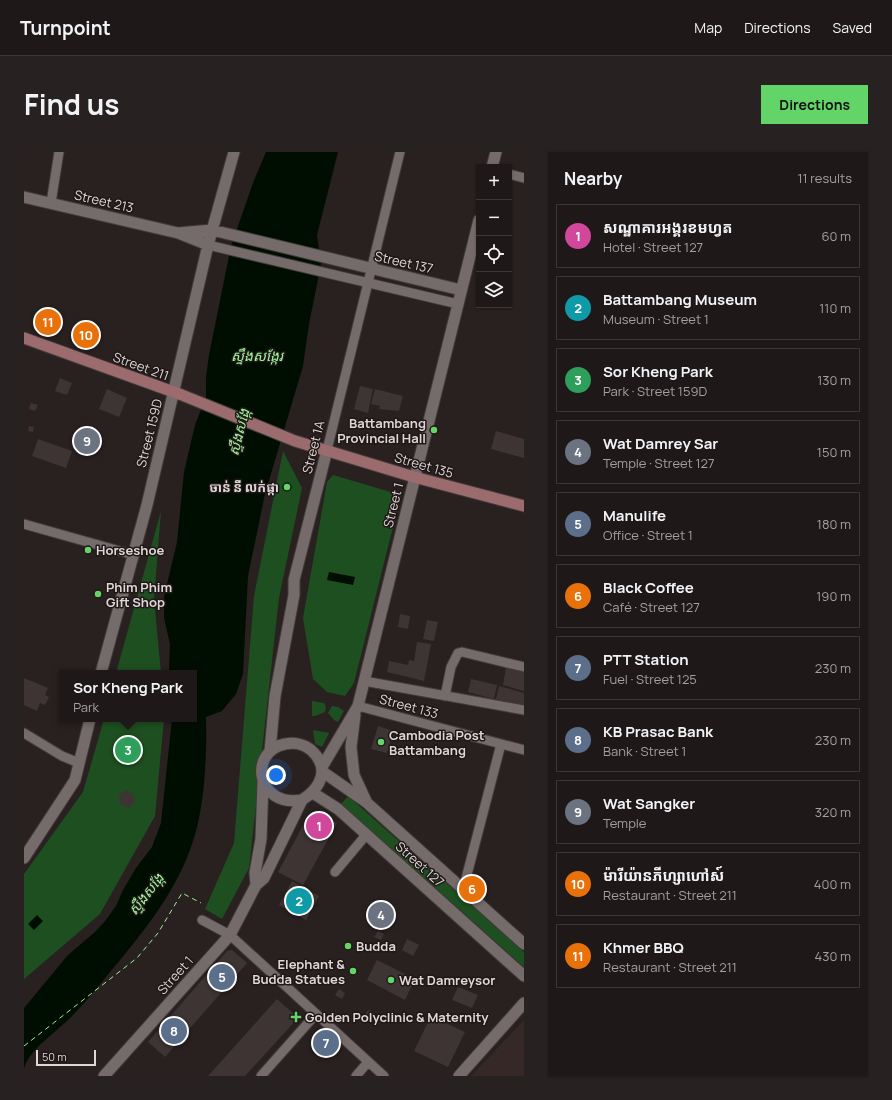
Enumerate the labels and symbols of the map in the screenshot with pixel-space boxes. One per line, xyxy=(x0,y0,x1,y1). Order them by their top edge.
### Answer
street label: Street 213 xyxy=(73,185,135,217)
street label: Street 137 xyxy=(373,247,435,277)
pin: 11 xyxy=(35,307,61,337)
pin: 10 xyxy=(73,320,99,350)
water label: ស្ទឹងសង្កែរ xyxy=(231,346,285,365)
street label: Street 211 xyxy=(111,348,171,384)
street label: Street 159D xyxy=(132,397,166,469)
water label: ស្ទឹងសង្កែ xyxy=(224,406,254,457)
place label: Battambang Provincial Hall xyxy=(337,414,426,447)
street label: Street 1A xyxy=(298,419,328,475)
marker: Battambang Provincial Hall xyxy=(429,425,439,435)
pin: 9 xyxy=(74,426,100,456)
street label: Street 135 xyxy=(392,448,456,482)
place label: ចាន់ នី លក់ផ្កា xyxy=(209,478,279,496)
street label: Street 1 xyxy=(379,481,407,529)
marker: ចាន់ នី លក់ផ្កា xyxy=(282,482,292,492)
place label: Horseshoe xyxy=(96,541,164,559)
marker: Horseshoe xyxy=(83,545,93,555)
place label: Phim Phim Gift Shop xyxy=(106,578,172,611)
marker: Phim Phim Gift Shop xyxy=(93,589,103,599)
street label: Street 133 xyxy=(378,690,440,722)
place label: Cambodia Post Battambang xyxy=(389,726,485,759)
pin: 3 xyxy=(115,735,141,765)
marker: Cambodia Post Battambang xyxy=(376,737,386,747)
your location xyxy=(266,765,286,785)
pin: 1 xyxy=(306,811,332,841)
street label: Street 127 xyxy=(392,837,448,891)
water label: ស្ទឹងសង្កែ xyxy=(123,869,168,919)
pin: 6 xyxy=(459,874,485,904)
pin: 2 xyxy=(286,886,312,916)
pin: 4 xyxy=(368,900,394,930)
place label: Budda xyxy=(356,937,396,955)
marker: Budda xyxy=(343,941,353,951)
street label: Street 1 xyxy=(153,952,197,998)
place label: Elephant & Budda Statues xyxy=(252,955,345,988)
pin: 5 xyxy=(209,962,235,992)
marker: Elephant & Budda Statues xyxy=(348,966,358,976)
place label: Wat Damreysor xyxy=(399,971,495,989)
marker: Wat Damreysor xyxy=(386,975,396,985)
place label: Golden Polyclinic & Maternity xyxy=(305,1008,489,1026)
marker: Golden Polyclinic & Maternity xyxy=(290,1011,302,1023)
pin: 8 xyxy=(161,1016,187,1046)
pin: 7 xyxy=(313,1028,339,1058)
scale bar xyxy=(36,1048,96,1067)

